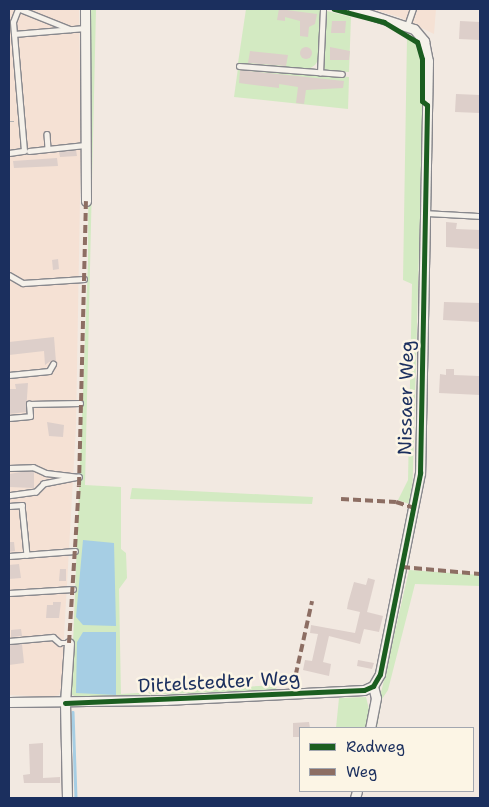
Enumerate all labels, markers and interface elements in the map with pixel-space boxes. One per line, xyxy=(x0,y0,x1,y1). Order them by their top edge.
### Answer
street label: Nissaer Weg xyxy=(394,340,418,456)
street label: Dittelstedter Weg xyxy=(137,666,301,698)
legend xyxy=(299,727,474,792)
text: Radweg xyxy=(346,737,405,757)
text: Weg xyxy=(346,762,377,782)

